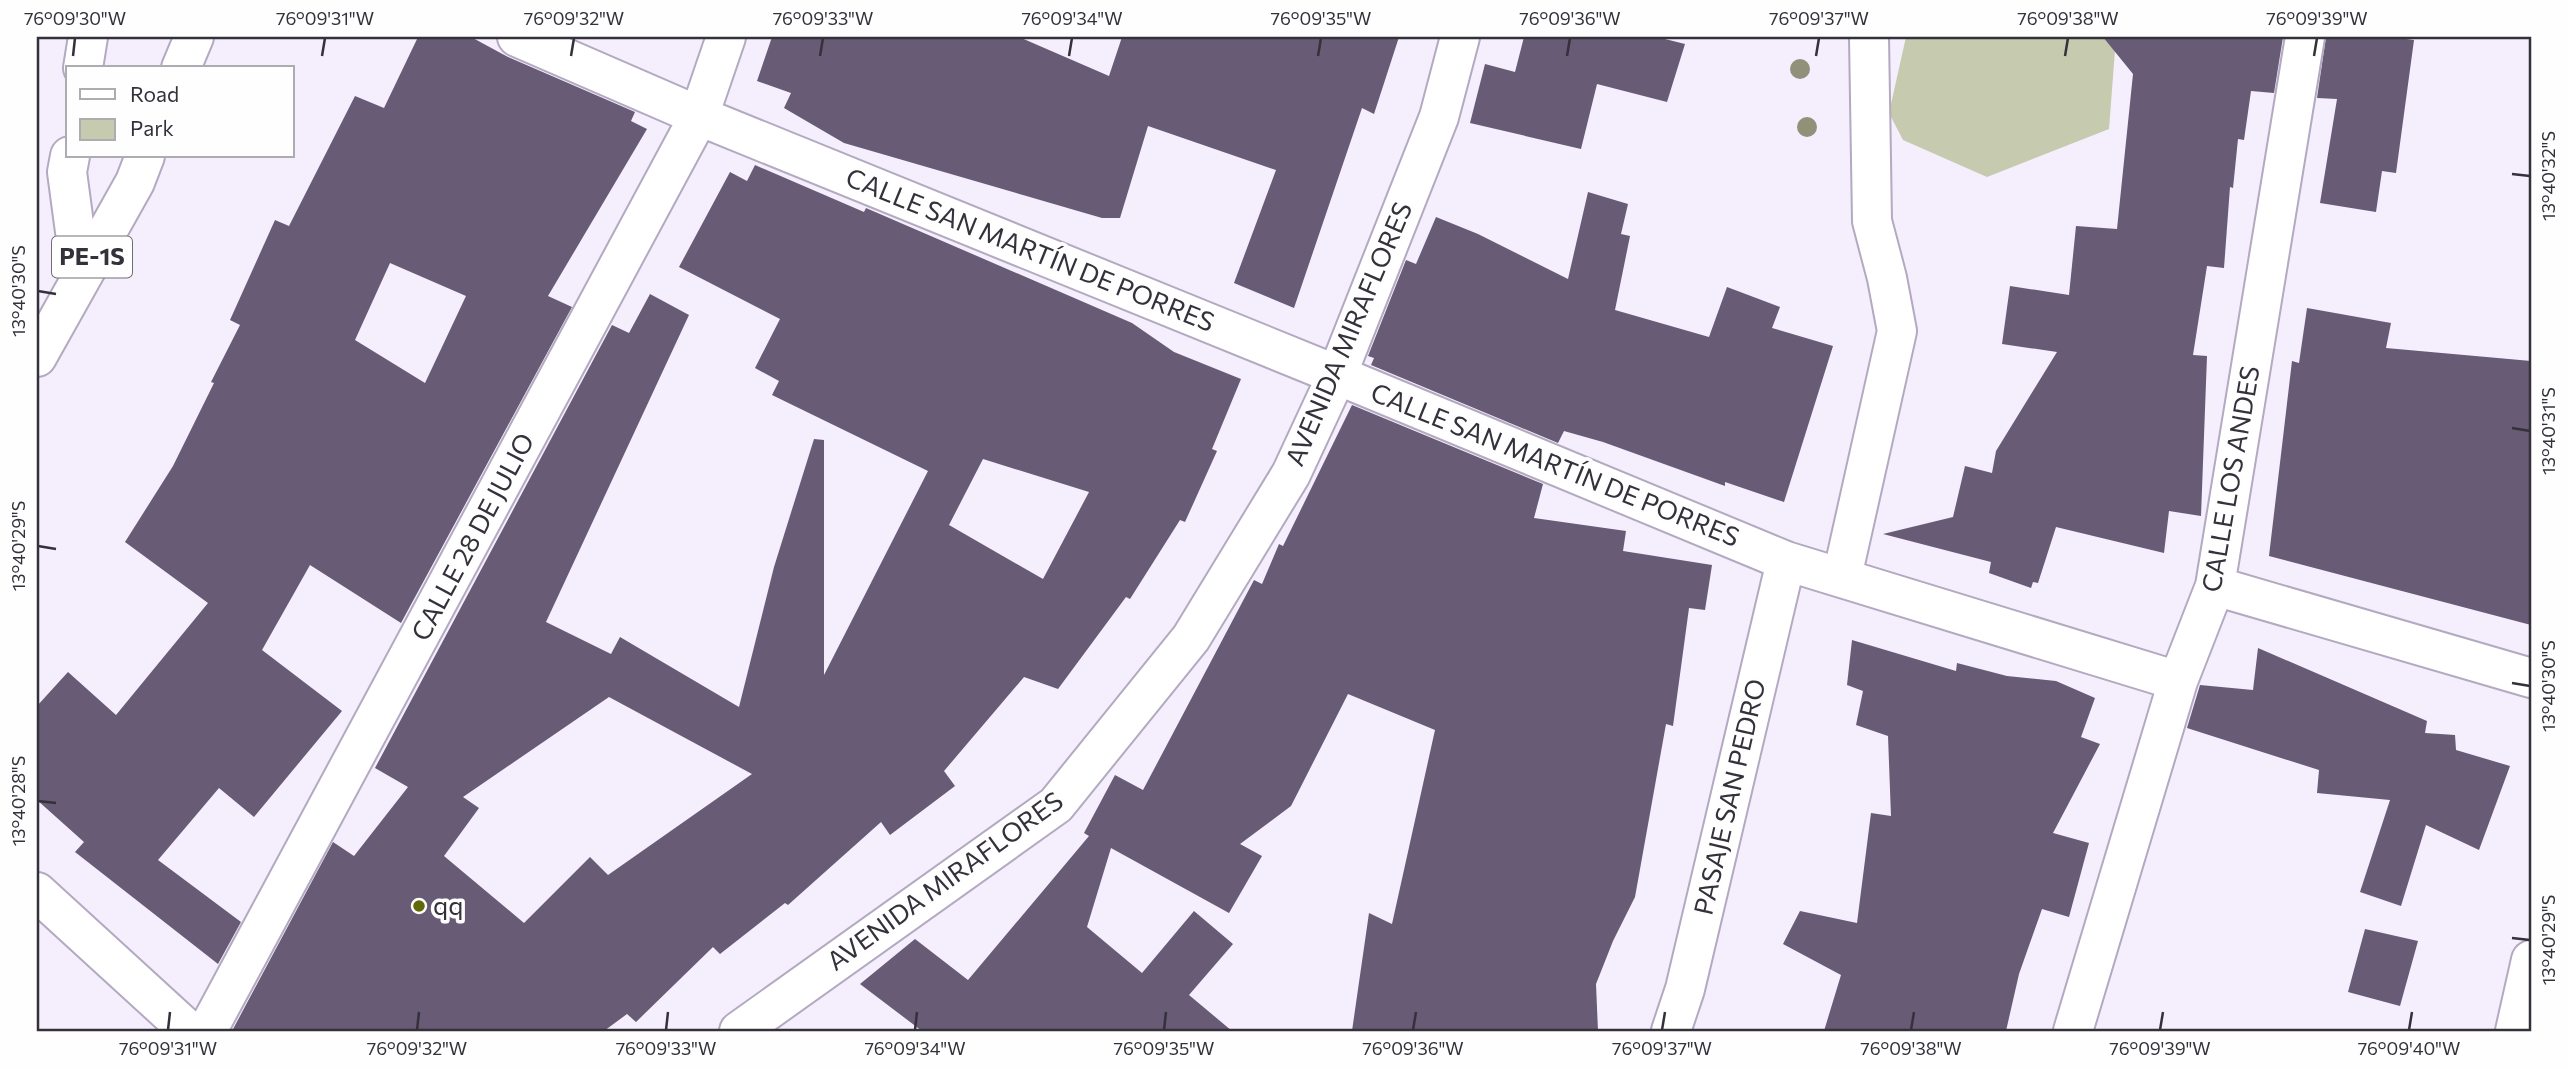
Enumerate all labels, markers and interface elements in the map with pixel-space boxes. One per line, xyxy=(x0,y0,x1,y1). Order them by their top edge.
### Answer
text: 76°09'30"W xyxy=(24,7,126,29)
text: 76°09'31"W xyxy=(276,7,374,29)
text: 76°09'32"W xyxy=(524,7,624,29)
text: 76°09'33"W xyxy=(773,7,873,29)
text: 76°09'34"W xyxy=(1021,7,1123,29)
text: 76°09'35"W xyxy=(1271,7,1371,29)
text: 76°09'36"W xyxy=(1519,7,1621,29)
text: 76°09'37"W xyxy=(1769,7,1869,29)
text: 76°09'38"W xyxy=(2017,7,2119,29)
text: 76°09'39"W xyxy=(2266,7,2368,29)
legend xyxy=(66,66,294,158)
text: Road xyxy=(130,81,179,106)
text: Park xyxy=(130,115,174,140)
text: 13°40'32"S xyxy=(2537,131,2559,221)
street label: CALLE SAN MARTÍN DE PORRES xyxy=(842,160,1219,337)
street label: AVENIDA MIRAFLORES xyxy=(1278,197,1417,470)
road number: PE-1S xyxy=(52,236,132,278)
text: 13°40'30"S xyxy=(7,245,29,337)
street label: CALLE LOS ANDES xyxy=(2194,363,2265,594)
street label: CALLE SAN MARTÍN DE PORRES xyxy=(1367,375,1744,552)
text: 13°40'31"S xyxy=(2537,387,2559,475)
street label: CALLE 28 DE JULIO xyxy=(404,427,539,645)
text: 13°40'29"S xyxy=(7,501,29,591)
text: 13°40'30"S xyxy=(2537,640,2559,732)
street label: PASAJE SAN PEDRO xyxy=(1686,676,1771,918)
text: 13°40'28"S xyxy=(7,756,29,846)
street label: AVENIDA MIRAFLORES xyxy=(820,784,1068,976)
place label: qq xyxy=(433,889,463,920)
text: 13°40'29"S xyxy=(2537,895,2559,985)
marker: qq xyxy=(411,898,427,914)
text: 76°09'31"W xyxy=(119,1037,217,1059)
text: 76°09'32"W xyxy=(367,1037,467,1059)
text: 76°09'33"W xyxy=(616,1037,716,1059)
text: 76°09'34"W xyxy=(864,1037,966,1059)
text: 76°09'35"W xyxy=(1114,1037,1214,1059)
text: 76°09'36"W xyxy=(1362,1037,1464,1059)
text: 76°09'37"W xyxy=(1612,1037,1712,1059)
text: 76°09'38"W xyxy=(1860,1037,1962,1059)
text: 76°09'39"W xyxy=(2109,1037,2211,1059)
text: 76°09'40"W xyxy=(2358,1037,2460,1059)

